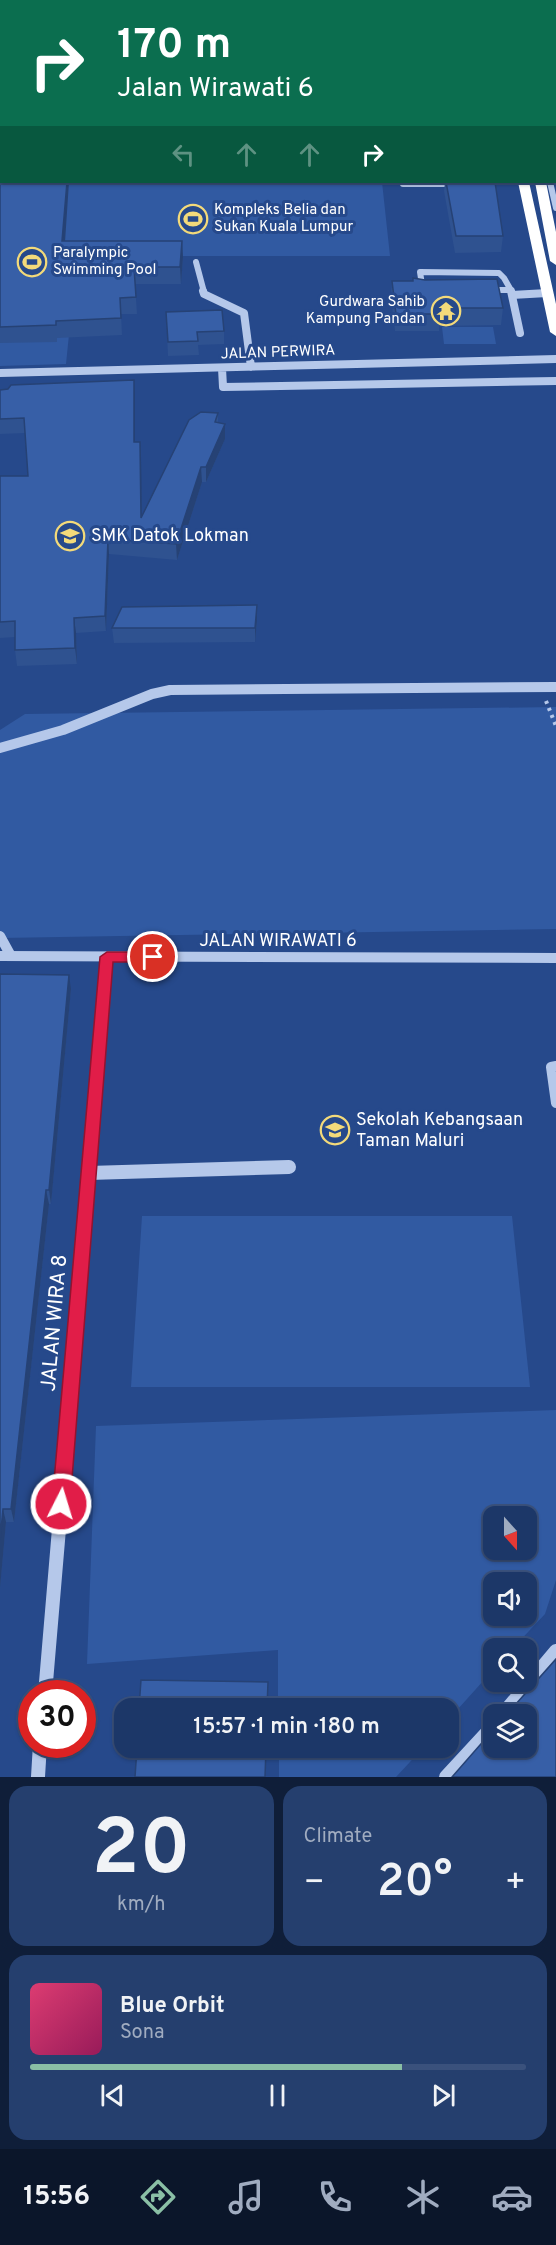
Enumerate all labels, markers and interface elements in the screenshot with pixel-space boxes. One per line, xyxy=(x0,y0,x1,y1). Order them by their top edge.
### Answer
text: 170 m xyxy=(117,20,231,73)
icon: right xyxy=(18,24,96,102)
text: Jalan Wirawati 6 xyxy=(117,72,314,106)
icon: left xyxy=(167,138,200,171)
icon: ahead xyxy=(230,138,263,171)
icon: ahead xyxy=(293,138,326,171)
icon: right xyxy=(356,138,389,171)
place label: Kompleks Belia dan Sukan Kuala Lumpur xyxy=(214,201,354,237)
sports icon: Kompleks Belia dan Sukan Kuala Lumpur xyxy=(177,203,209,235)
place label: Paralympic Swimming Pool xyxy=(53,244,156,280)
sports icon: Paralympic Swimming Pool xyxy=(16,246,48,278)
place label: Gurdwara Sahib Kampung Pandan xyxy=(306,293,425,329)
temple icon: Gurdwara Sahib Kampung Pandan xyxy=(430,295,462,327)
street label: JALAN PERWIRA xyxy=(220,342,336,364)
school or university icon: SMK Datok Lokman xyxy=(54,520,86,552)
place label: SMK Datok Lokman xyxy=(91,525,249,548)
street label: JALAN WIRAWATI 6 xyxy=(199,930,357,953)
pin xyxy=(127,931,178,982)
icon: arrive xyxy=(136,940,169,973)
place label: Sekolah Kebangsaan Taman Maluri xyxy=(356,1109,523,1153)
school or university icon: Sekolah Kebangsaan Taman Maluri xyxy=(319,1114,351,1146)
street label: JALAN WIRA 8 xyxy=(36,1253,74,1393)
position arrow xyxy=(29,1472,93,1536)
north arrow xyxy=(483,1506,537,1560)
map controls xyxy=(483,1506,537,1758)
button: sound xyxy=(483,1572,537,1626)
button: search xyxy=(483,1638,537,1692)
speed limit sign: 30 xyxy=(18,1680,96,1758)
button: layers xyxy=(483,1704,537,1758)
text: 15:57 · 1 min · 180 m xyxy=(193,1714,380,1741)
text: 20 xyxy=(92,1803,191,1902)
text: Climate xyxy=(304,1824,372,1850)
text: 20° xyxy=(377,1855,453,1912)
text: − xyxy=(304,1863,325,1905)
text: + xyxy=(505,1863,526,1905)
text: km/h xyxy=(117,1892,166,1918)
text: Blue Orbit xyxy=(120,1993,225,2020)
text: Sona xyxy=(120,2020,165,2046)
icon: previous xyxy=(96,2079,129,2112)
icon: pause xyxy=(261,2079,294,2112)
icon: next xyxy=(427,2079,460,2112)
icon: directions xyxy=(137,2176,179,2218)
icon: music xyxy=(225,2176,267,2218)
icon: phone xyxy=(314,2176,356,2218)
icon: climate xyxy=(402,2176,444,2218)
icon: car xyxy=(491,2176,533,2218)
text: 15:56 xyxy=(23,2180,90,2214)

